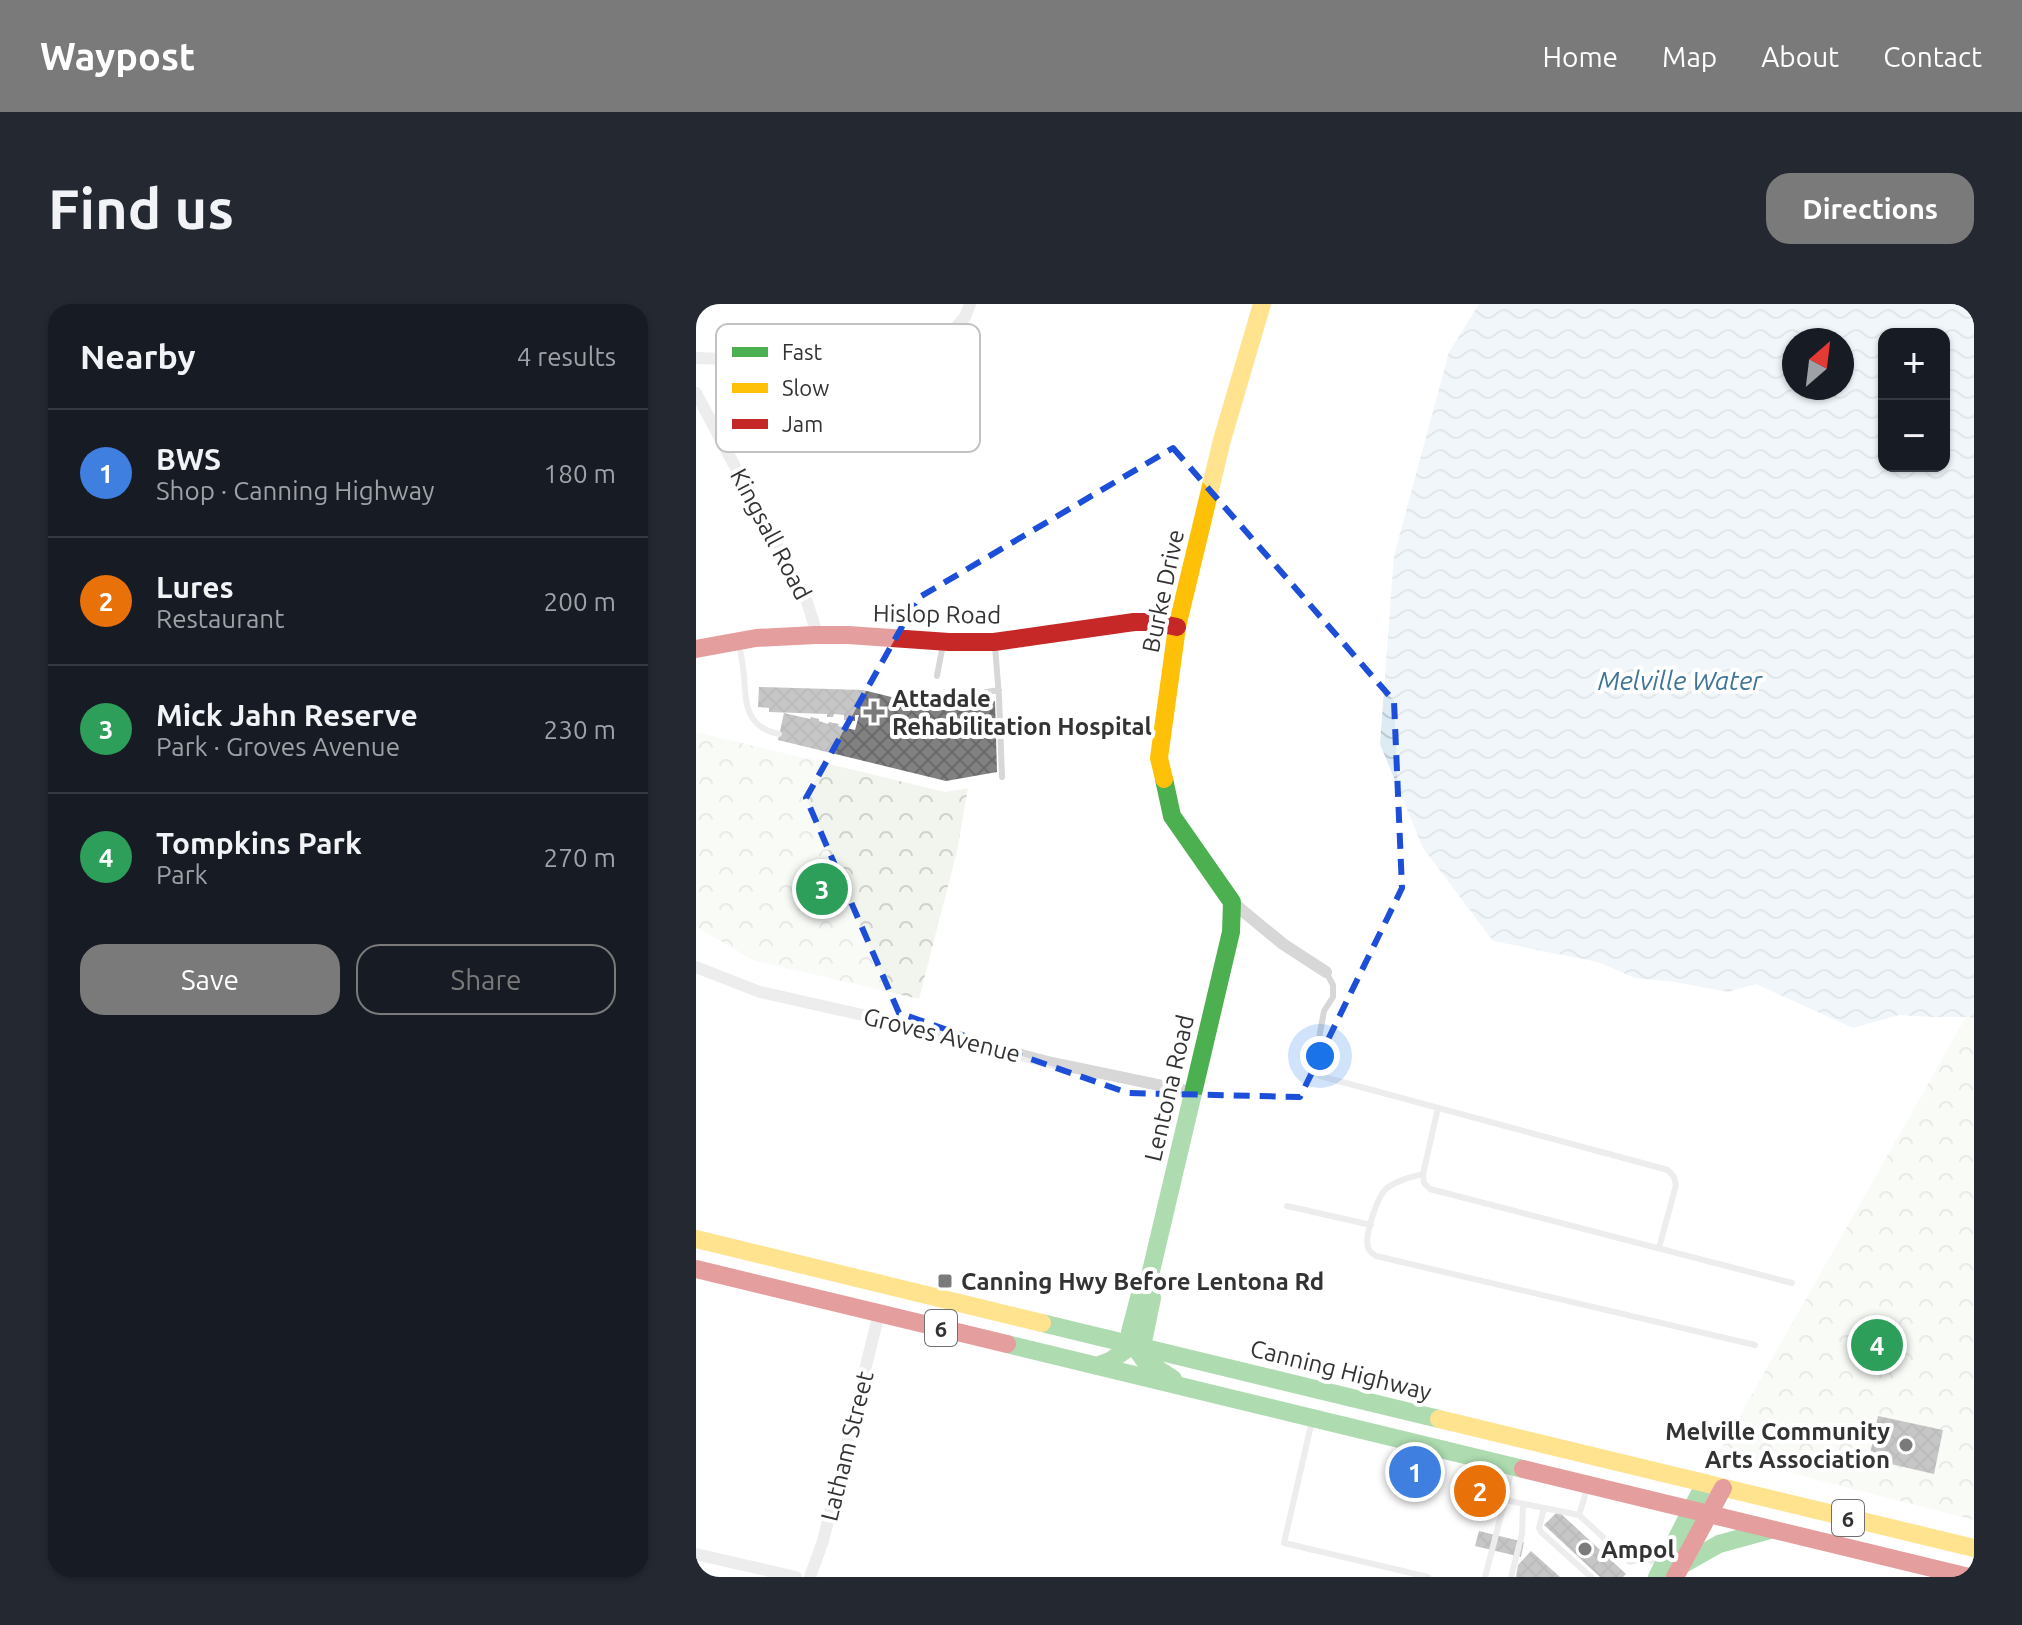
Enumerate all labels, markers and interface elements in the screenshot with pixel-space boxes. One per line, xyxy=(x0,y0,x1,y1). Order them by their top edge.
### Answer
text: Waypost xyxy=(40,35,195,77)
text: Home xyxy=(1543,41,1618,72)
text: Map xyxy=(1662,41,1717,72)
text: About xyxy=(1761,41,1839,72)
text: Contact xyxy=(1883,41,1982,72)
button: Directions xyxy=(1766,173,1974,244)
text: Find us xyxy=(48,177,234,240)
legend xyxy=(716,324,980,452)
north arrow xyxy=(1782,328,1854,400)
map controls xyxy=(1878,328,1950,472)
button: + xyxy=(1878,328,1950,400)
text: Nearby xyxy=(80,337,195,375)
text: Fast xyxy=(782,339,823,364)
text: 4 results xyxy=(517,342,616,371)
text: Slow xyxy=(782,375,829,400)
button: − xyxy=(1878,400,1950,472)
text: Jam xyxy=(782,411,823,436)
text: BWS xyxy=(156,442,221,476)
text: 1 xyxy=(99,459,113,488)
text: 180 m xyxy=(544,459,616,488)
street label: Kingsall Road xyxy=(725,464,817,604)
text: Shop · Canning Highway xyxy=(156,476,435,505)
street label: Burke Drive xyxy=(1137,527,1189,655)
text: Lures xyxy=(156,570,234,604)
text: 2 xyxy=(99,587,113,616)
text: 200 m xyxy=(544,587,616,616)
street label: Hislop Road xyxy=(873,599,1001,629)
text: Restaurant xyxy=(156,604,284,633)
water label: Melville Water xyxy=(1598,666,1763,695)
place label: Attadale Rehabilitation Hospital xyxy=(892,685,1152,740)
text: Mick Jahn Reserve xyxy=(156,698,418,732)
marker: Attadale Rehabilitation Hospital xyxy=(863,701,885,723)
text: 3 xyxy=(99,715,113,744)
text: 230 m xyxy=(544,715,616,744)
text: Park · Groves Avenue xyxy=(156,732,400,761)
text: Tompkins Park xyxy=(156,826,362,860)
text: 4 xyxy=(99,843,113,872)
text: 270 m xyxy=(544,843,616,872)
pin: 3 xyxy=(796,859,848,919)
text: Park xyxy=(156,860,208,889)
button: Save xyxy=(80,944,340,1015)
button: Share xyxy=(356,944,616,1015)
street label: Groves Avenue xyxy=(861,1002,1023,1068)
street label: Lentona Road xyxy=(1139,1012,1199,1164)
your location xyxy=(1300,1036,1340,1076)
place label: Canning Hwy Before Lentona Rd xyxy=(961,1268,1324,1295)
marker: Canning Hwy Before Lentona Rd xyxy=(936,1272,954,1290)
road number: 6 xyxy=(925,1310,957,1346)
pin: 4 xyxy=(1851,1315,1903,1375)
street label: Canning Highway xyxy=(1248,1334,1435,1406)
street label: Latham Street xyxy=(815,1368,879,1524)
place label: Melville Community Arts Association xyxy=(1665,1418,1890,1473)
marker: Melville Community Arts Association xyxy=(1897,1436,1915,1454)
pin: 1 xyxy=(1389,1442,1441,1502)
pin: 2 xyxy=(1454,1461,1506,1521)
road number: 6 xyxy=(1832,1500,1864,1536)
place label: Ampol xyxy=(1601,1536,1675,1563)
marker: Ampol xyxy=(1576,1540,1594,1558)

